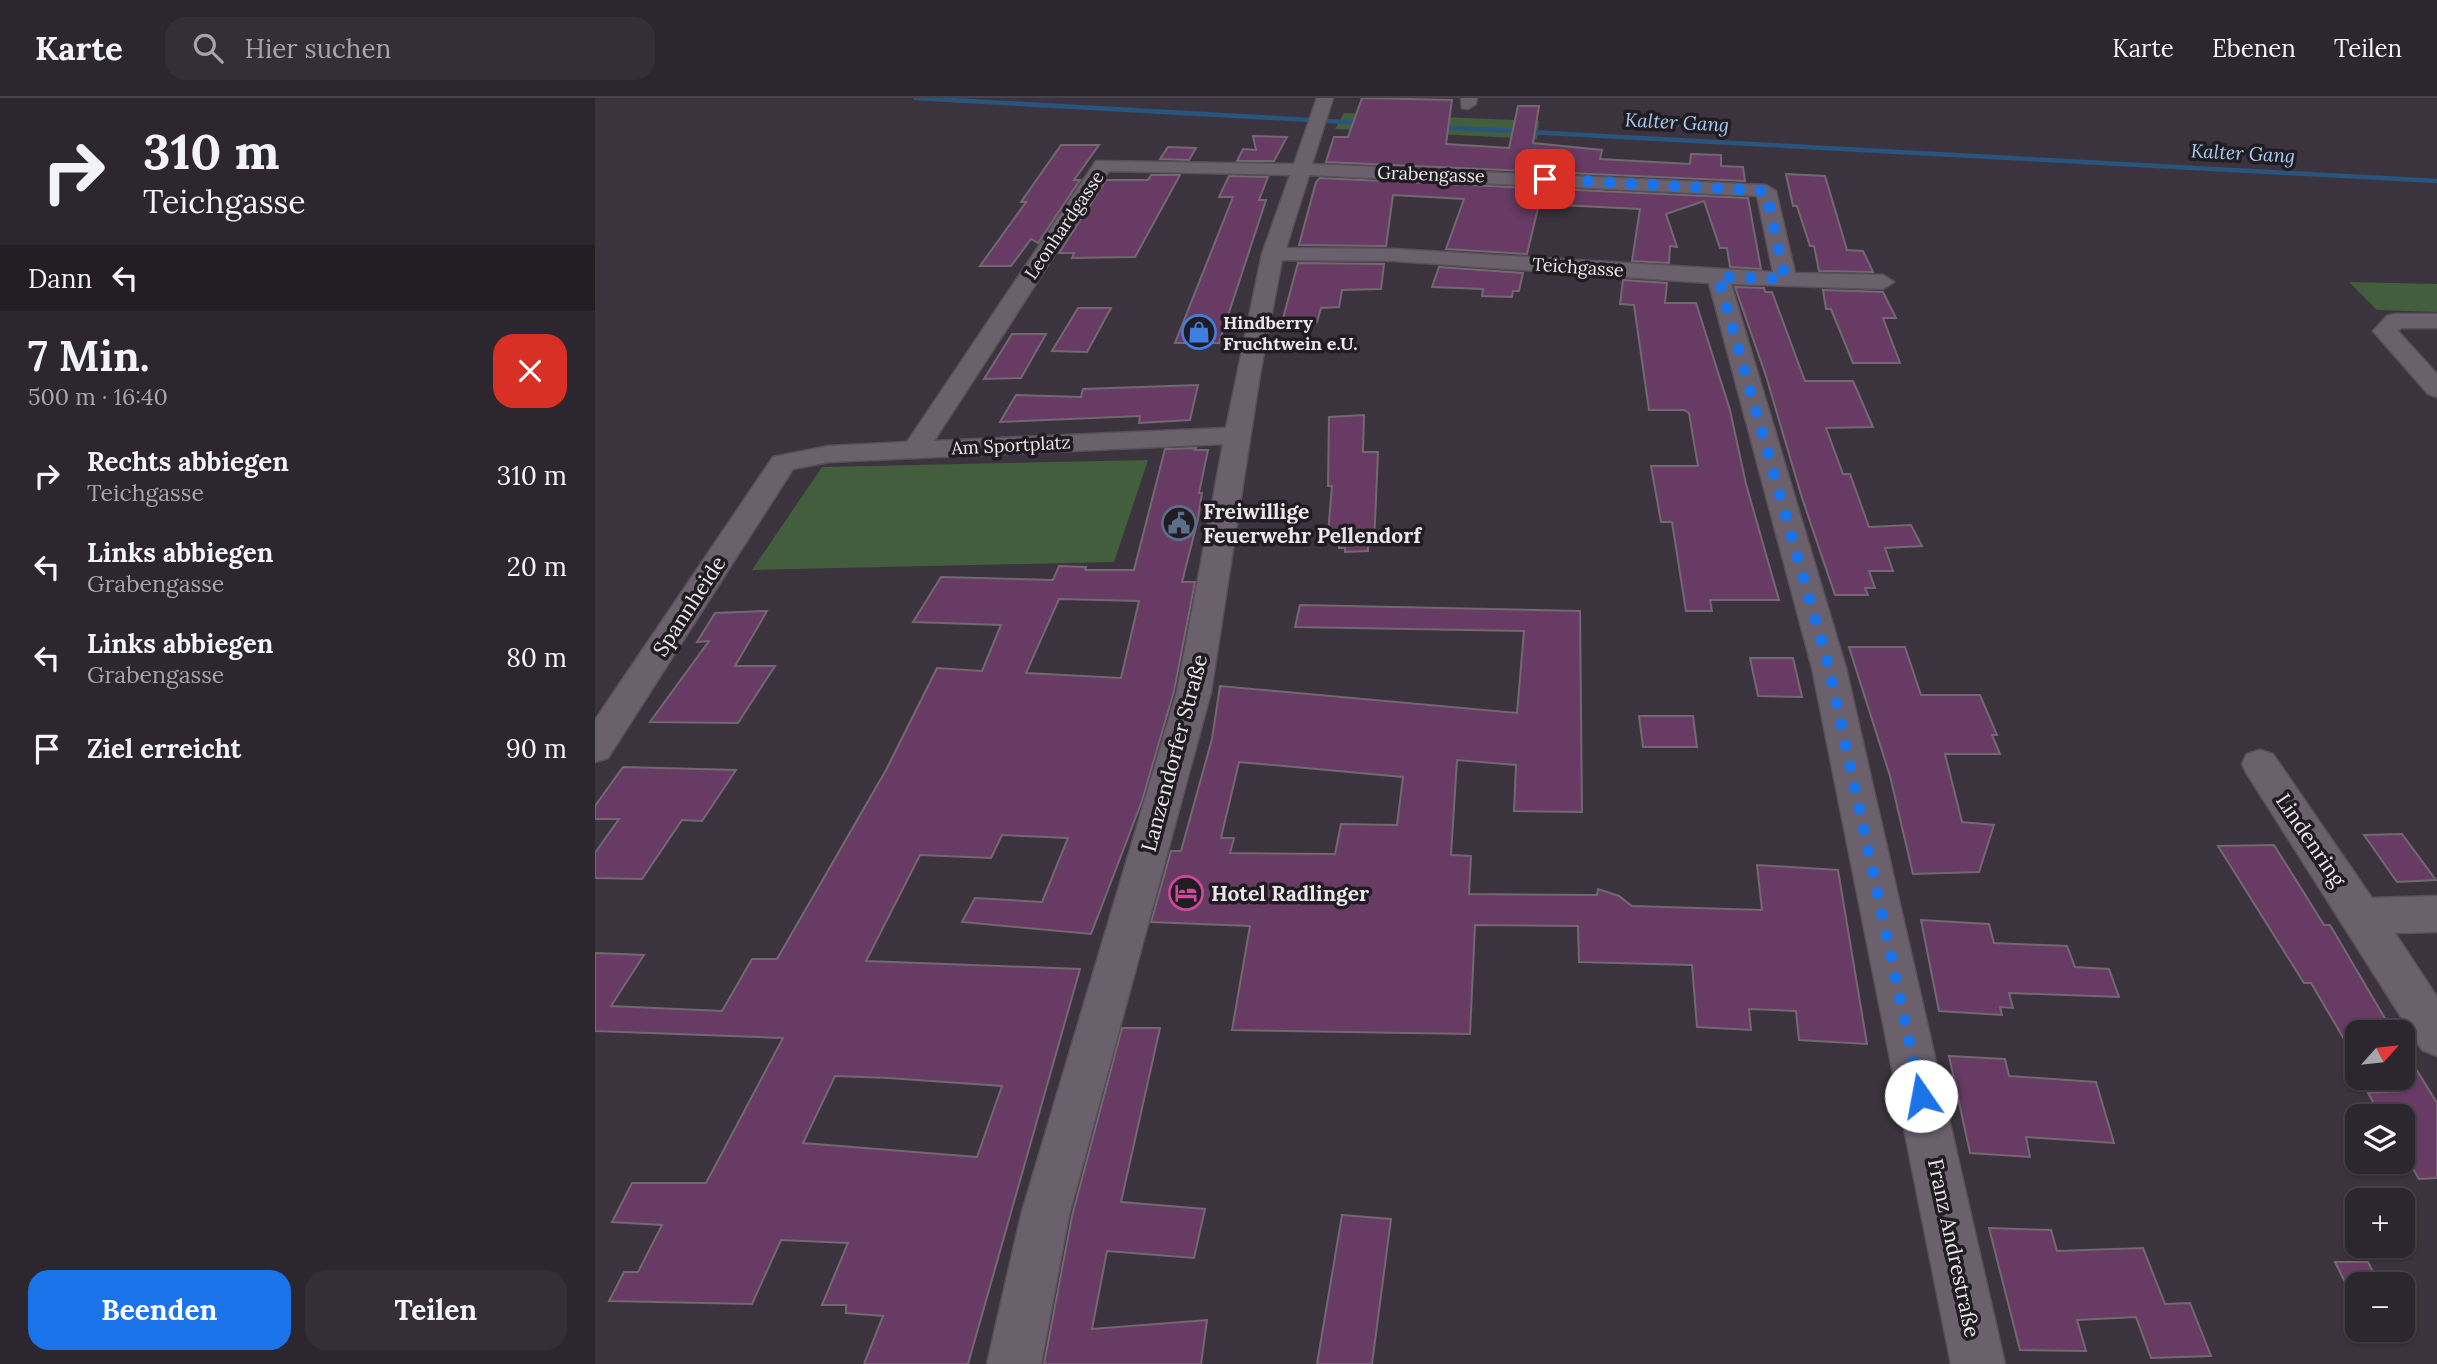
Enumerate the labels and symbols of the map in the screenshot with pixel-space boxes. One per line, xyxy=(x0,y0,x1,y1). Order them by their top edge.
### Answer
water label: Kalter Gang xyxy=(1624,107,1730,137)
water label: Kalter Gang xyxy=(2190,138,2296,168)
pin xyxy=(1515,149,1575,209)
street label: Grabengasse xyxy=(1377,161,1485,187)
street label: Leonhardgasse xyxy=(1019,166,1109,284)
street label: Teichgasse xyxy=(1532,252,1625,282)
place label: Hindberry Fruchtwein e.U. xyxy=(1223,311,1357,355)
shop icon: Hindberry Fruchtwein e.U. xyxy=(1180,313,1218,351)
street label: Am Sportplatz xyxy=(950,430,1071,460)
place label: Freiwillige Feuerwehr Pellendorf xyxy=(1203,498,1422,549)
public building icon: Freiwillige Feuerwehr Pellendorf xyxy=(1160,504,1198,542)
street label: Spannheide xyxy=(647,551,731,661)
street label: Lanzendorfer Straße xyxy=(1135,651,1213,855)
street label: Lindenring xyxy=(2270,788,2352,892)
hotel icon: Hotel Radlinger xyxy=(1167,874,1205,912)
place label: Hotel Radlinger xyxy=(1211,880,1369,907)
north arrow xyxy=(2345,1020,2415,1090)
position arrow xyxy=(1884,1059,1958,1133)
street label: Franz Andrestraße xyxy=(1922,1156,1986,1340)

